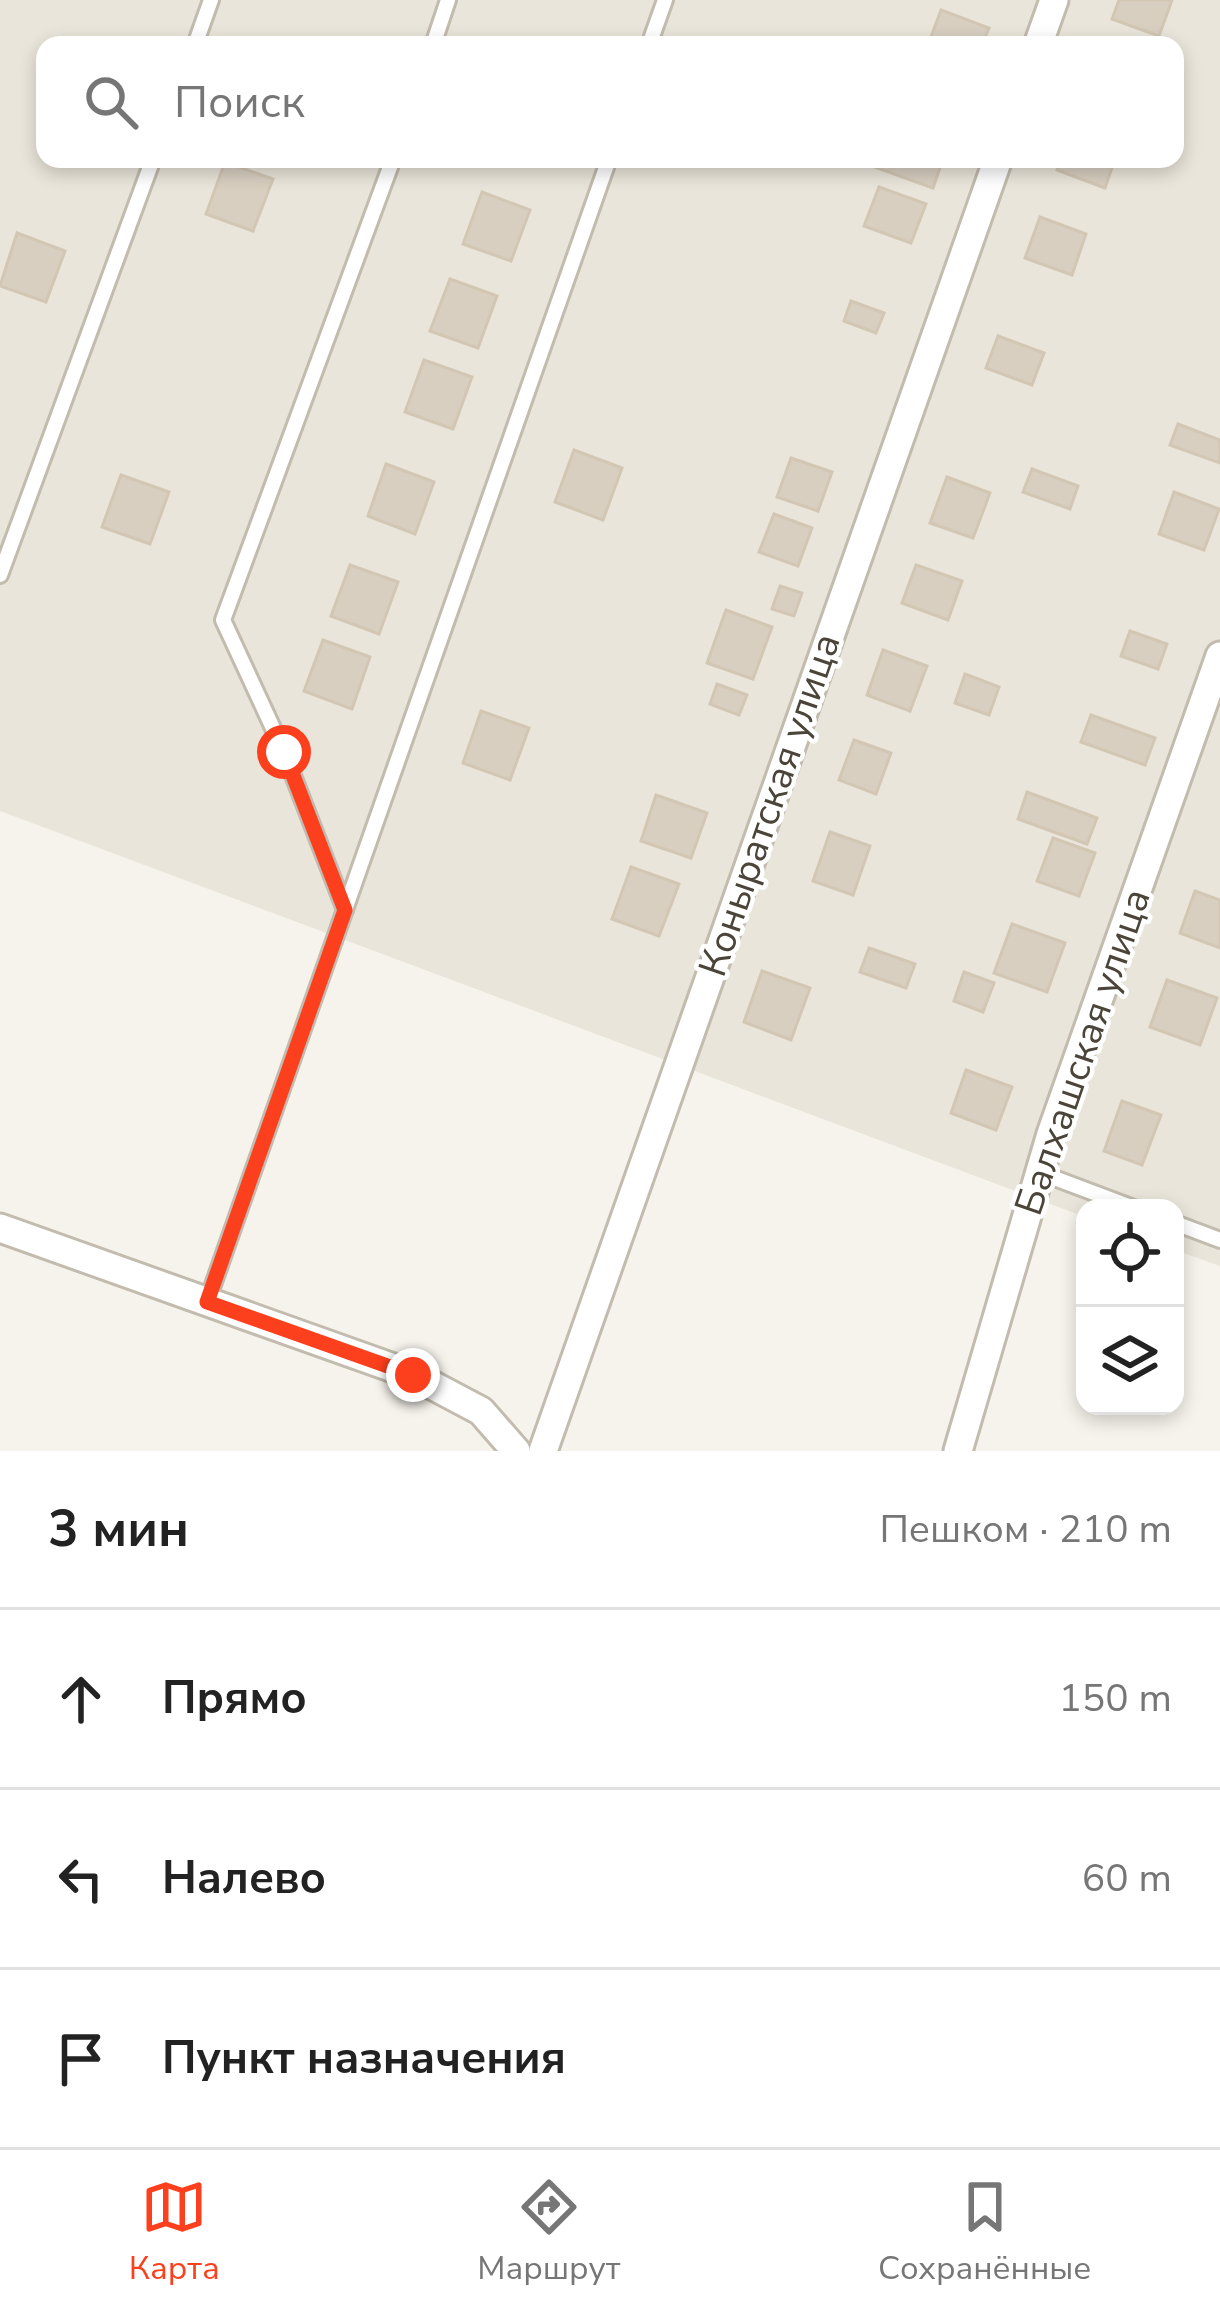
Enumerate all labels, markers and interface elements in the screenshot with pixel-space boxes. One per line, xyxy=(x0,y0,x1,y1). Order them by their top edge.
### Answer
search box xyxy=(36,36,1184,168)
icon: search xyxy=(78,69,144,135)
text: Поиск xyxy=(174,72,305,133)
street label: Коныратская улица xyxy=(686,626,854,984)
route start xyxy=(257,725,311,779)
street label: Балхашская улица xyxy=(1002,882,1164,1222)
map controls xyxy=(1076,1199,1184,1415)
button: locate xyxy=(1076,1199,1184,1307)
button: layers xyxy=(1076,1307,1184,1415)
route end xyxy=(386,1348,440,1402)
text: 3 мин xyxy=(48,1494,189,1564)
text: Пешком · 210 m xyxy=(879,1503,1172,1556)
icon: ahead xyxy=(48,1666,114,1732)
text: Прямо xyxy=(162,1668,307,1729)
text: 150 m xyxy=(1058,1672,1172,1725)
icon: left xyxy=(48,1846,114,1912)
text: Налево xyxy=(162,1848,326,1909)
text: 60 m xyxy=(1082,1852,1172,1905)
icon: arrive xyxy=(48,2026,114,2092)
text: Пункт назначения xyxy=(162,2028,566,2089)
tab: Карта xyxy=(129,2174,220,2291)
tab: Маршрут xyxy=(477,2174,621,2291)
tab: Сохранённые xyxy=(878,2174,1091,2291)

